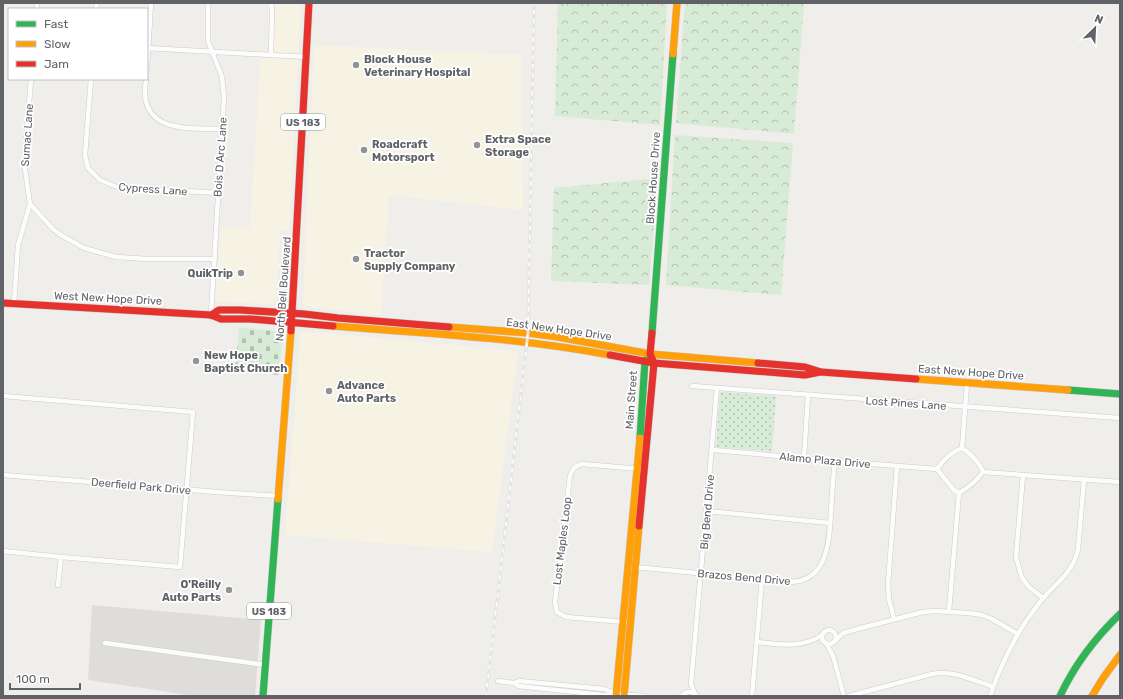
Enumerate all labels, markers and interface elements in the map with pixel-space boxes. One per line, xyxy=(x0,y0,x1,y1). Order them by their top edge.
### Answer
legend xyxy=(8,8,148,80)
north arrow xyxy=(1075,8,1115,48)
text: N xyxy=(1093,12,1105,27)
text: Fast xyxy=(44,17,68,31)
text: Slow xyxy=(44,37,71,51)
place label: Block House Veterinary Hospital xyxy=(364,53,470,79)
text: Jam xyxy=(44,57,69,71)
marker: Block House Veterinary Hospital xyxy=(351,60,361,70)
street label: Sumac Lane xyxy=(19,103,36,167)
road number: US 183 xyxy=(281,114,325,130)
street label: Bois D Arc Lane xyxy=(211,117,230,197)
street label: Block House Drive xyxy=(644,131,663,225)
place label: Extra Space Storage xyxy=(485,133,552,159)
place label: Roadcraft Motorsport xyxy=(372,138,435,164)
marker: Extra Space Storage xyxy=(472,140,482,150)
marker: Roadcraft Motorsport xyxy=(359,145,369,155)
street label: Cypress Lane xyxy=(118,181,188,198)
street label: North Bell Boulevard xyxy=(273,236,294,342)
place label: Tractor Supply Company xyxy=(364,247,456,273)
marker: Tractor Supply Company xyxy=(351,254,361,264)
place label: QuikTrip xyxy=(188,267,233,280)
marker: QuikTrip xyxy=(236,268,246,278)
street label: West New Hope Drive xyxy=(54,289,162,308)
street label: East New Hope Drive xyxy=(505,316,612,343)
place label: New Hope Baptist Church xyxy=(204,349,287,375)
marker: New Hope Baptist Church xyxy=(191,356,201,366)
street label: East New Hope Drive xyxy=(917,362,1024,383)
street label: Main Street xyxy=(623,370,640,430)
place label: Advance Auto Parts xyxy=(337,379,396,405)
marker: Advance Auto Parts xyxy=(324,386,334,396)
street label: Lost Pines Lane xyxy=(865,394,947,413)
street label: Alamo Plaza Drive xyxy=(779,450,871,471)
street label: Big Bend Drive xyxy=(698,474,717,550)
street label: Deerfield Park Drive xyxy=(91,476,191,497)
street label: Lost Maples Loop xyxy=(551,496,574,586)
street label: Brazos Bend Drive xyxy=(697,567,791,588)
place label: O'Reilly Auto Parts xyxy=(162,578,221,604)
marker: O'Reilly Auto Parts xyxy=(224,585,234,595)
road number: US 183 xyxy=(247,603,291,619)
scale bar xyxy=(10,665,80,691)
text: 100 m xyxy=(16,672,50,686)

